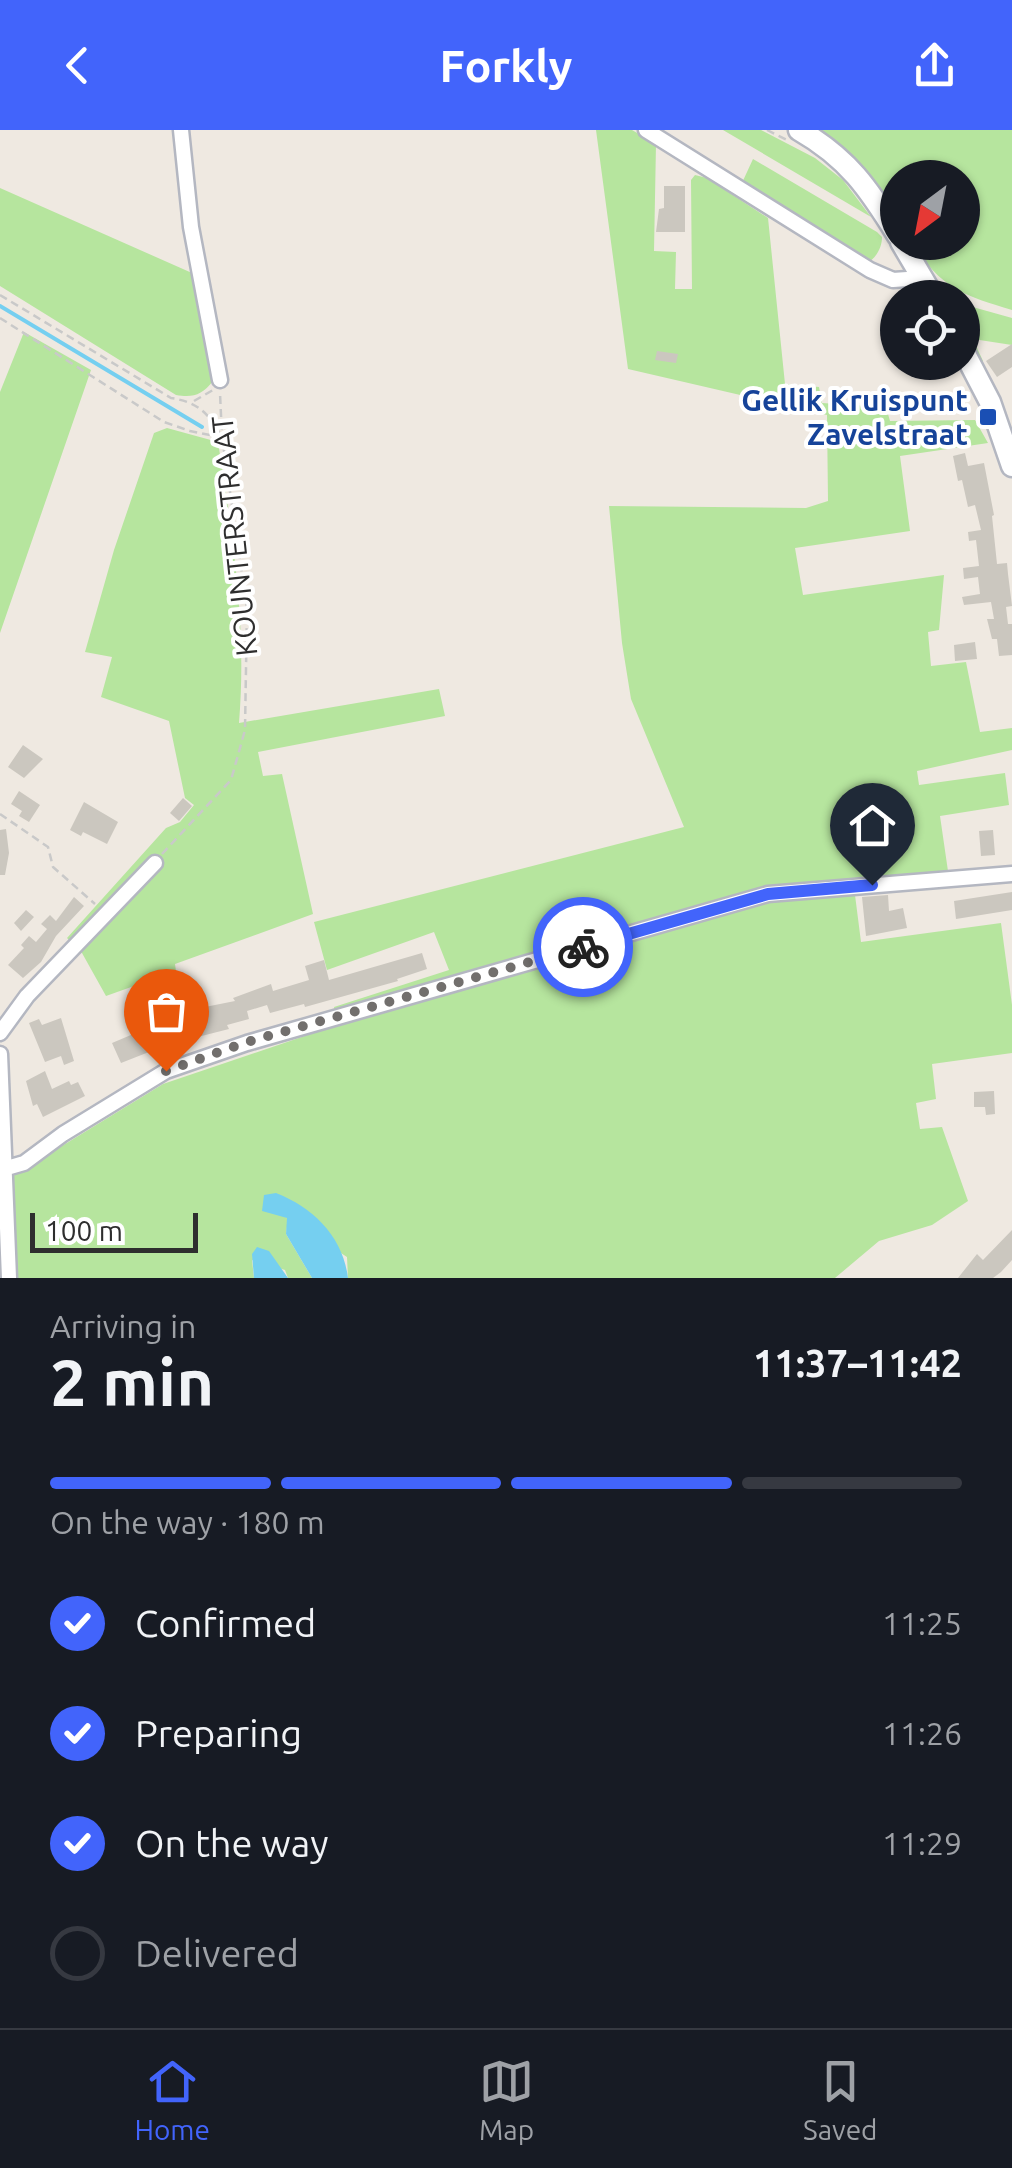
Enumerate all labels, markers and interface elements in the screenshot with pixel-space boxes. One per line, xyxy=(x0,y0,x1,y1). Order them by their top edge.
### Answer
icon: back xyxy=(50,38,105,93)
icon: share xyxy=(907,38,962,93)
text: Forkly xyxy=(440,40,572,91)
north arrow xyxy=(880,160,980,260)
map controls xyxy=(880,160,980,380)
button: locate xyxy=(880,280,980,380)
place label: Gellik Kruispunt Zavelstraat xyxy=(741,383,968,451)
marker: Gellik Kruispunt Zavelstraat xyxy=(977,406,999,428)
street label: KOUNTERSTRAAT xyxy=(204,414,264,658)
pin xyxy=(830,783,915,886)
icon: home xyxy=(845,798,900,853)
courier xyxy=(533,897,633,997)
icon: bike xyxy=(556,920,611,975)
pin xyxy=(124,969,209,1072)
icon: bag xyxy=(139,984,194,1039)
scale bar xyxy=(30,1208,198,1252)
text: 100 m xyxy=(45,1215,123,1246)
text: Arriving in xyxy=(50,1308,196,1344)
text: 11:37–11:42 xyxy=(753,1342,962,1384)
text: 2 min xyxy=(50,1345,214,1418)
text: On the way · 180 m xyxy=(50,1504,325,1540)
icon: check xyxy=(50,1596,105,1651)
text: Confirmed xyxy=(135,1602,316,1644)
text: 11:25 xyxy=(882,1605,962,1641)
icon: check xyxy=(50,1706,105,1761)
text: Preparing xyxy=(135,1712,302,1754)
text: 11:26 xyxy=(882,1715,962,1751)
icon: check xyxy=(50,1816,105,1871)
text: On the way xyxy=(135,1822,328,1864)
text: 11:29 xyxy=(882,1825,962,1861)
text: Delivered xyxy=(135,1932,299,1974)
tab: Home xyxy=(134,2054,210,2145)
tab: Map xyxy=(479,2054,534,2145)
tab: Saved xyxy=(803,2054,878,2145)

